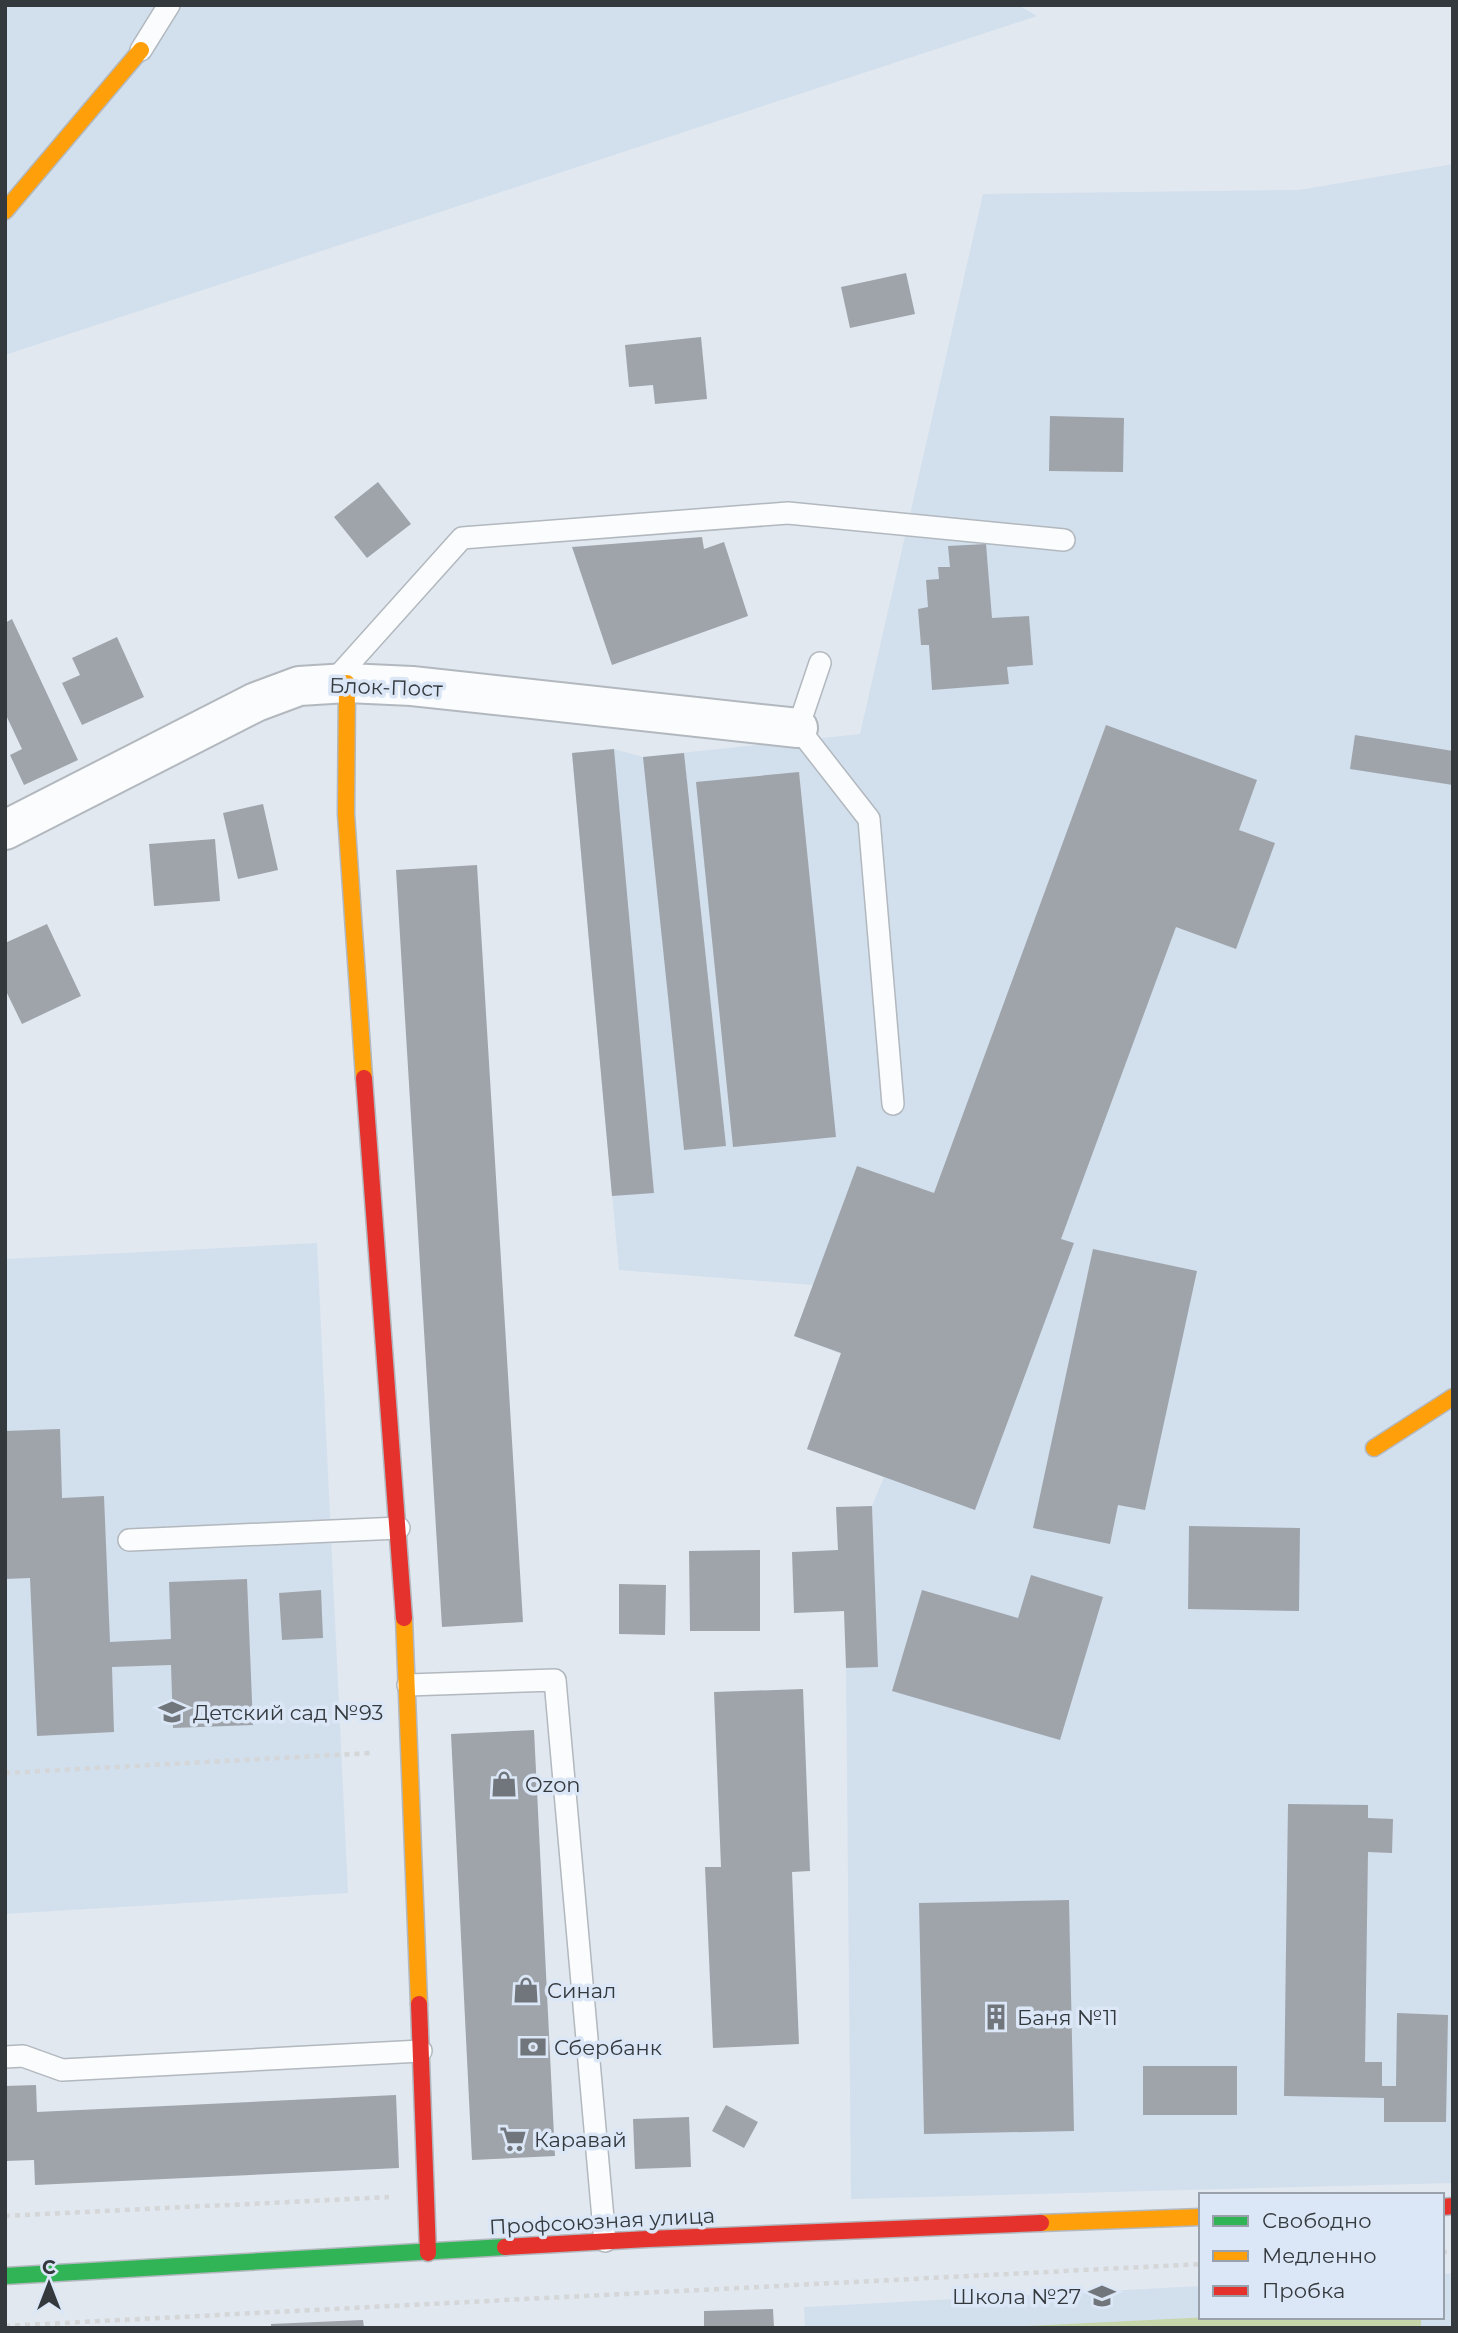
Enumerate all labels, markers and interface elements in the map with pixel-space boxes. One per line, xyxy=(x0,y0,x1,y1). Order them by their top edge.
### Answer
street label: Блок-Пост xyxy=(329,673,443,701)
school or university icon: Детский сад №93 xyxy=(157,1697,187,1727)
place label: Детский сад №93 xyxy=(193,1700,383,1725)
shop icon: Ozon xyxy=(489,1769,519,1799)
place label: Ozon xyxy=(525,1772,581,1797)
shop icon: Синал xyxy=(511,1975,541,2005)
place label: Синал xyxy=(547,1978,616,2003)
building icon: Баня №11 xyxy=(981,2002,1011,2032)
place label: Баня №11 xyxy=(1017,2005,1118,2030)
bank icon: Сбербанк xyxy=(518,2032,548,2062)
place label: Сбербанк xyxy=(554,2035,662,2060)
supermarket icon: Каравай xyxy=(498,2124,528,2154)
place label: Каравай xyxy=(534,2127,627,2152)
legend xyxy=(1199,2193,1444,2319)
street label: Профсоюзная улица xyxy=(488,2203,716,2239)
text: Свободно xyxy=(1262,2208,1372,2233)
text: Медленно xyxy=(1262,2243,1377,2268)
north arrow xyxy=(14,2249,84,2319)
text: С xyxy=(42,2256,56,2279)
text: Пробка xyxy=(1262,2278,1345,2303)
school or university icon: Школа №27 xyxy=(1087,2281,1117,2311)
place label: Школа №27 xyxy=(952,2284,1081,2309)

